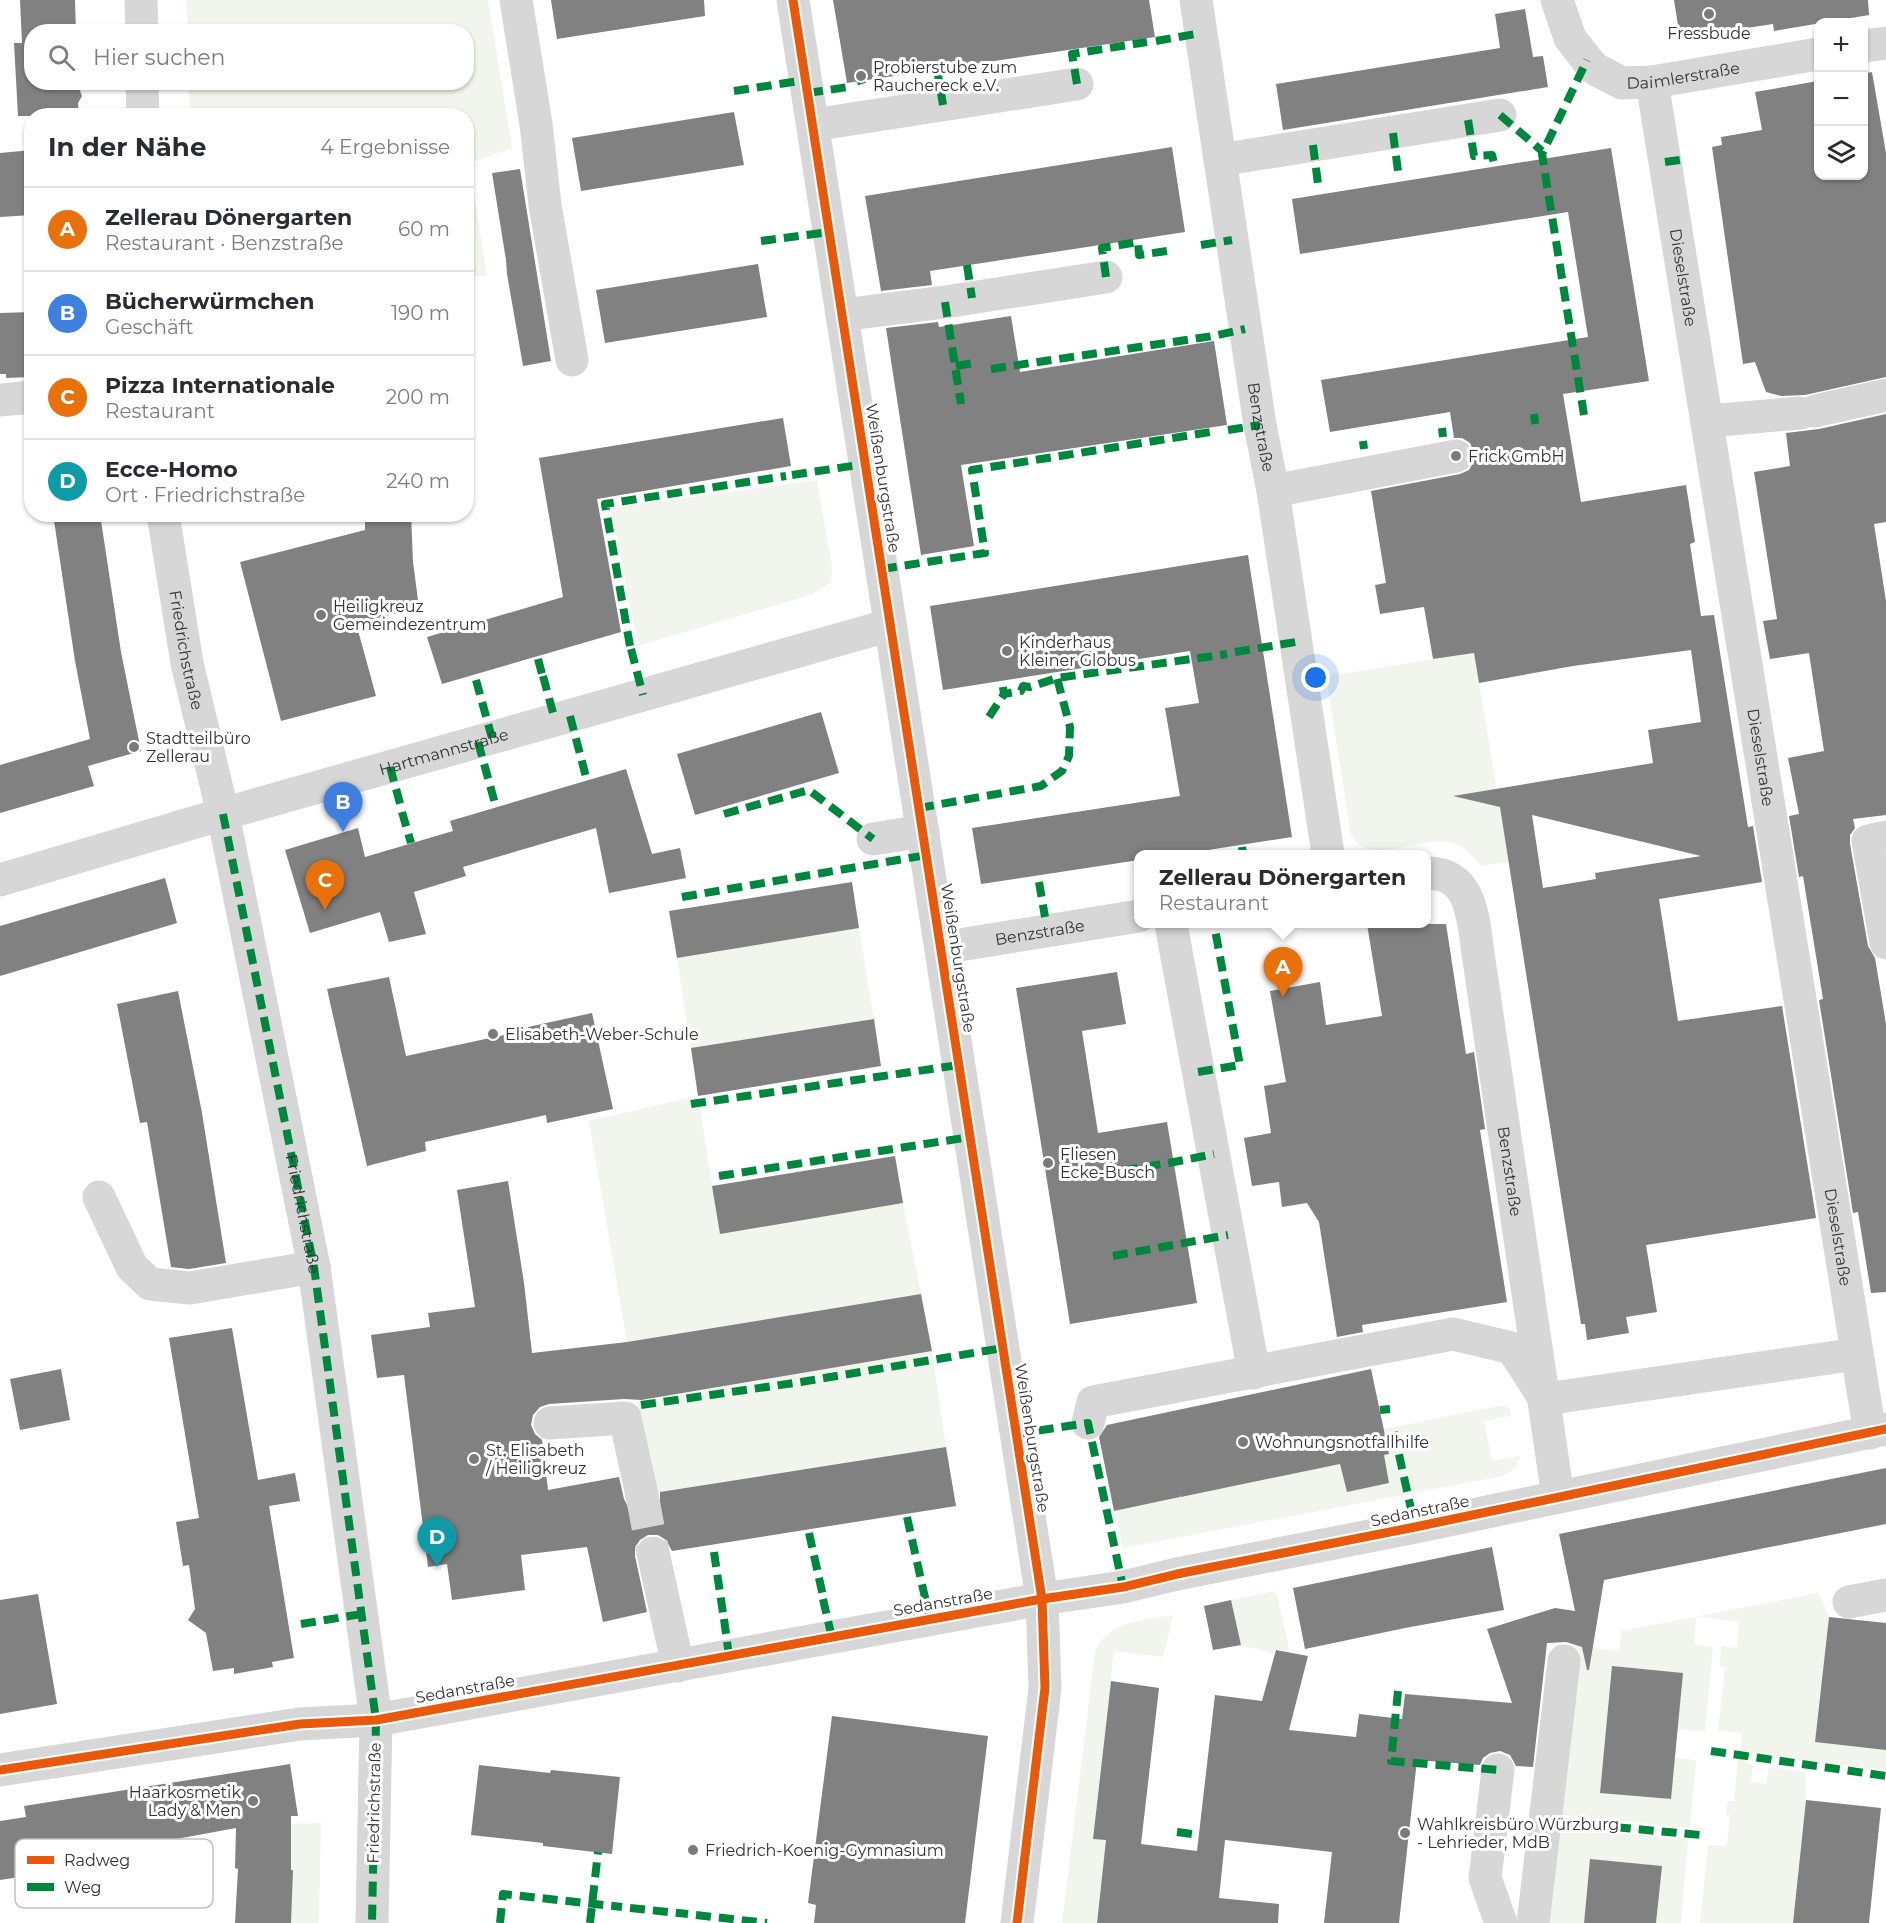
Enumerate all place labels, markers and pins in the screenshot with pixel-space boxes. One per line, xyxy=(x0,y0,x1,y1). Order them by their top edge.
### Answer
marker: Fressbude xyxy=(1702,7,1716,21)
place label: Fressbude xyxy=(1667,24,1751,43)
place label: Probierstube zum Rauchereck e.V. xyxy=(873,58,1017,95)
marker: Probierstube zum Rauchereck e.V. xyxy=(854,69,868,83)
place label: Frick GmbH xyxy=(1468,447,1564,466)
marker: Frick GmbH xyxy=(1449,449,1463,463)
place label: Heiligkreuz Gemeindezentrum xyxy=(333,597,486,634)
marker: Heiligkreuz Gemeindezentrum xyxy=(314,608,328,622)
place label: Kinderhaus Kleiner Globus xyxy=(1019,633,1136,670)
marker: Kinderhaus Kleiner Globus xyxy=(1000,644,1014,658)
place label: Stadtteilbüro Zellerau xyxy=(146,729,251,766)
marker: Stadtteilbüro Zellerau xyxy=(127,740,141,754)
pin: B xyxy=(324,782,362,832)
pin: C xyxy=(306,860,344,910)
pin: A xyxy=(1264,948,1302,997)
place label: Elisabeth-Weber-Schule xyxy=(505,1025,699,1044)
marker: Elisabeth-Weber-Schule xyxy=(486,1027,500,1041)
place label: Fliesen Ecke-Busch xyxy=(1060,1145,1155,1182)
marker: Fliesen Ecke-Busch xyxy=(1041,1156,1055,1170)
place label: Wohnungsnotfallhilfe xyxy=(1255,1433,1429,1452)
marker: Wohnungsnotfallhilfe xyxy=(1236,1435,1250,1449)
place label: St. Elisabeth / Heiligkreuz xyxy=(485,1441,586,1478)
marker: St. Elisabeth / Heiligkreuz xyxy=(467,1452,481,1466)
pin: D xyxy=(418,1518,456,1567)
place label: Haarkosmetik Lady & Men xyxy=(129,1783,241,1820)
marker: Haarkosmetik Lady & Men xyxy=(246,1794,260,1808)
place label: Wahlkreisbüro Würzburg - Lehrieder, MdB xyxy=(1417,1815,1619,1852)
marker: Wahlkreisbüro Würzburg - Lehrieder, MdB xyxy=(1398,1826,1412,1840)
place label: Friedrich-Koenig-Gymnasium xyxy=(705,1841,944,1860)
marker: Friedrich-Koenig-Gymnasium xyxy=(686,1843,700,1857)

